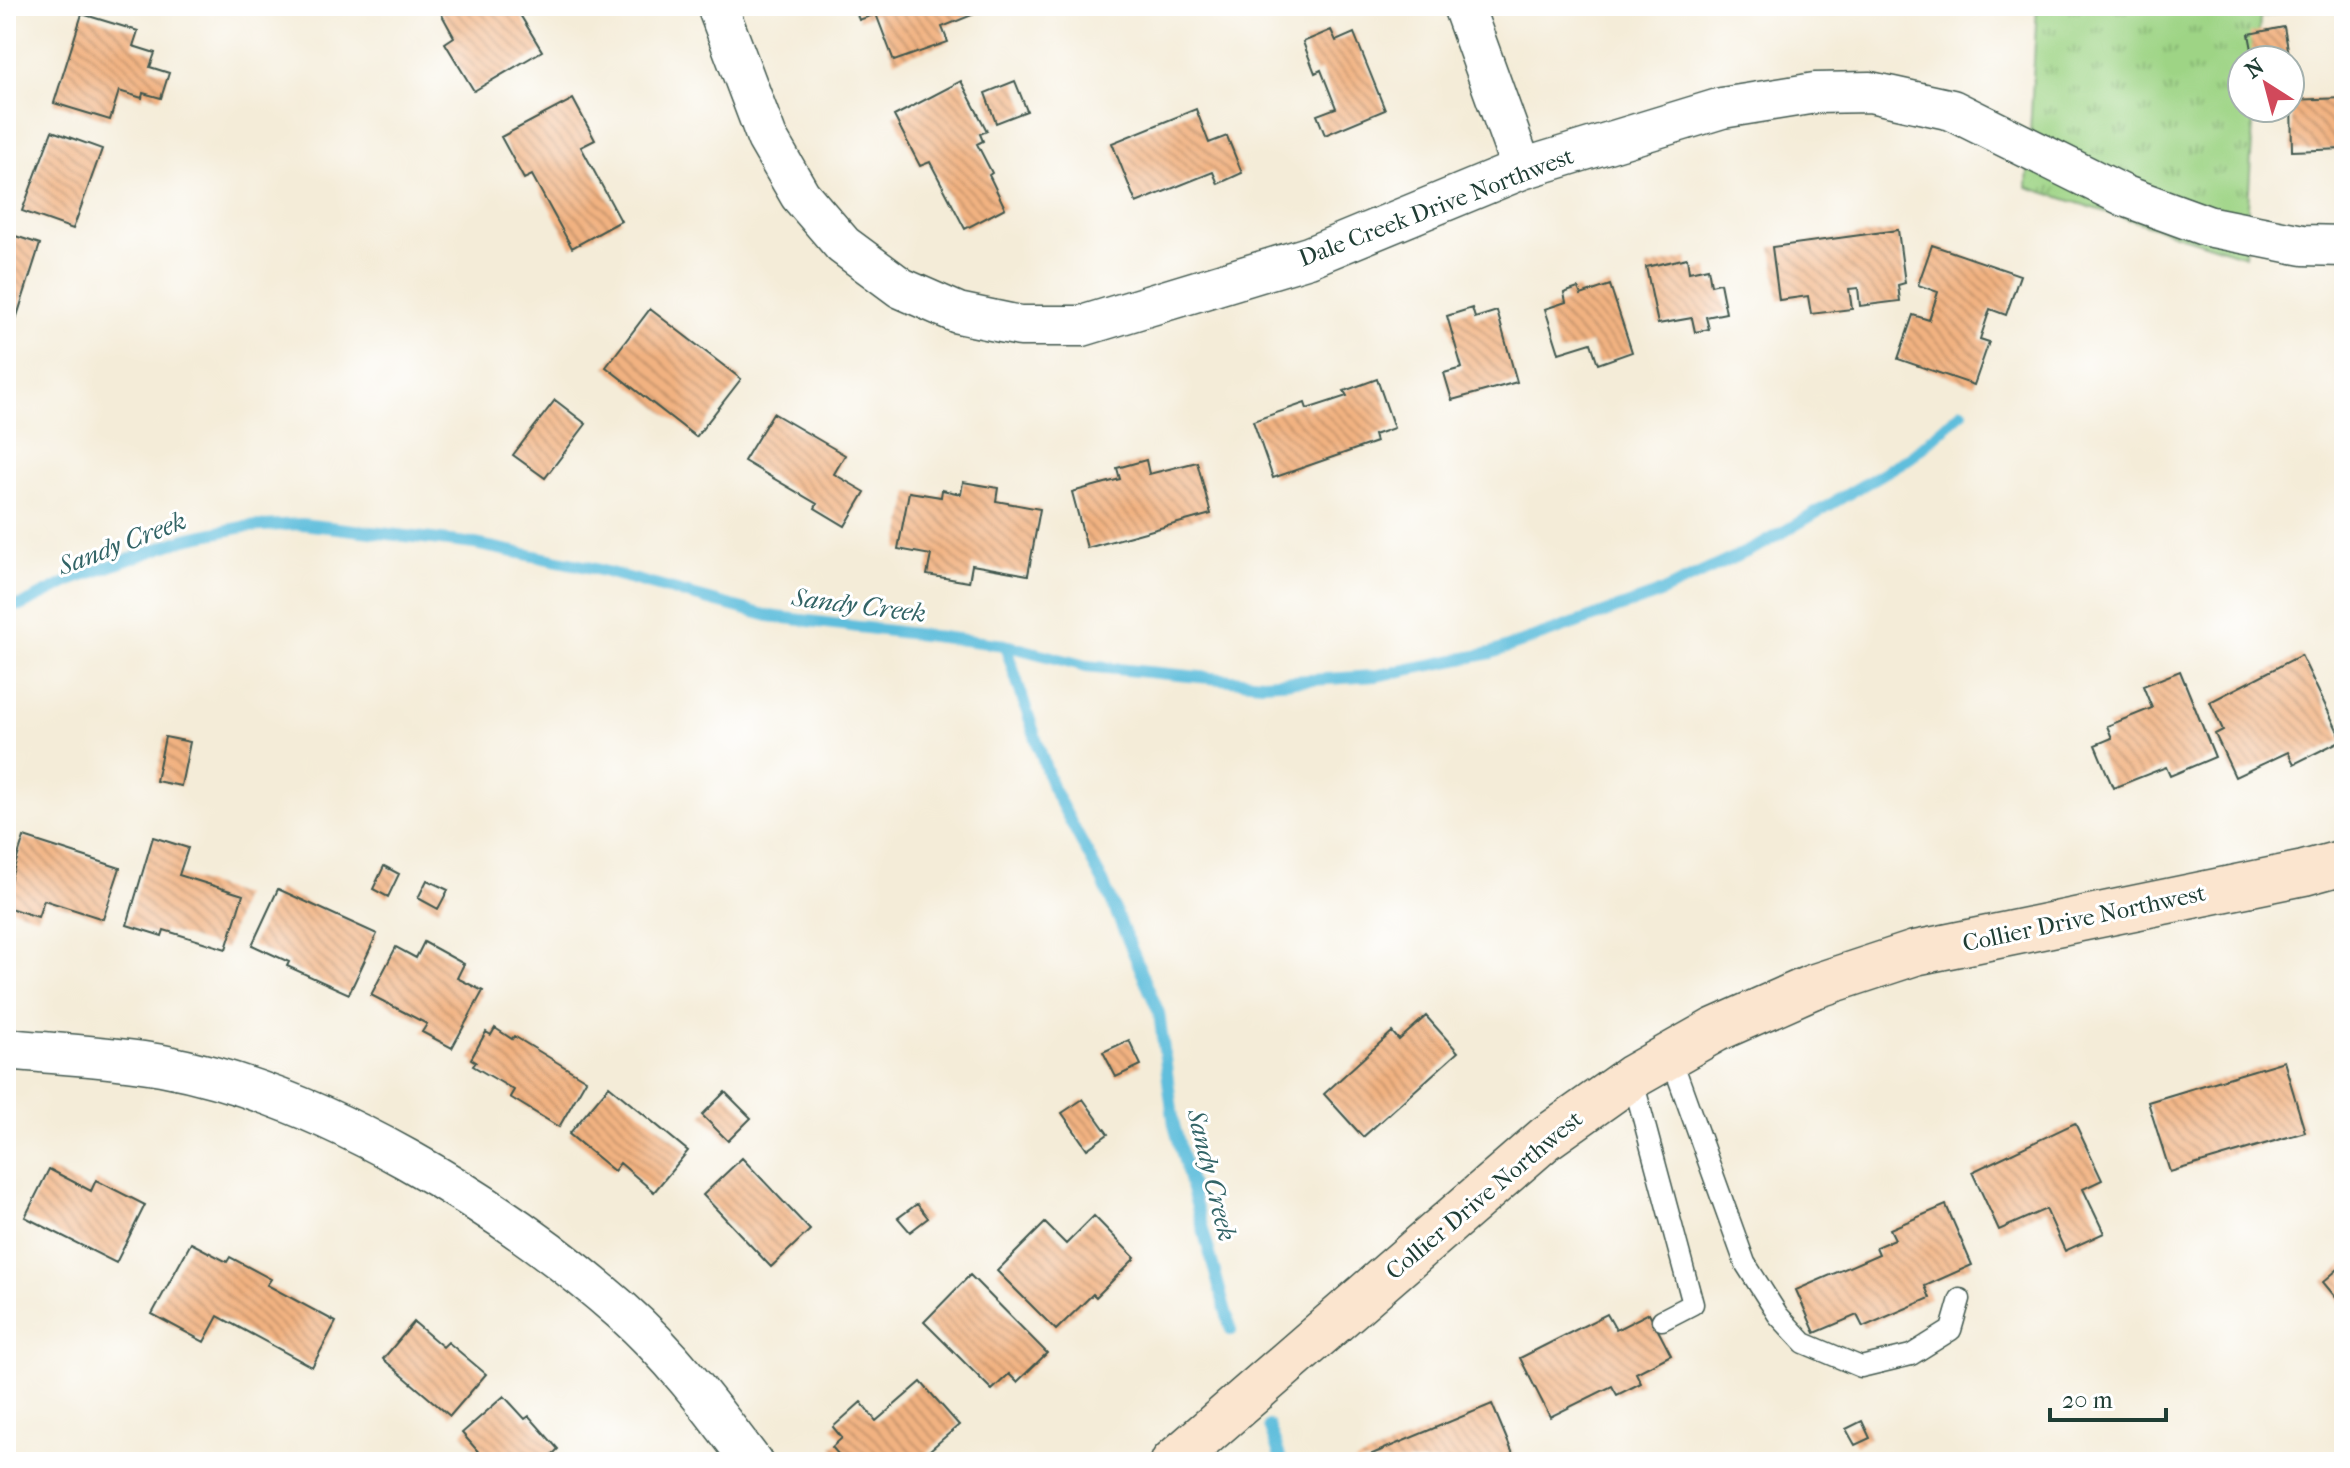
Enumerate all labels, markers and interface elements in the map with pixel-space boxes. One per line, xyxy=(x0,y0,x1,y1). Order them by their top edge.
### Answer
north arrow xyxy=(2226,44,2306,124)
text: N xyxy=(2240,53,2269,84)
street label: Dale Creek Drive Northwest xyxy=(1295,141,1578,272)
water label: Sandy Creek xyxy=(53,505,191,582)
water label: Sandy Creek xyxy=(789,582,928,629)
street label: Collier Drive Northwest xyxy=(1960,878,2208,957)
street label: Collier Drive Northwest xyxy=(1380,1104,1588,1285)
water label: Sandy Creek xyxy=(1180,1105,1243,1244)
scale bar xyxy=(2050,1372,2166,1422)
text: 20 m xyxy=(2062,1386,2113,1414)

